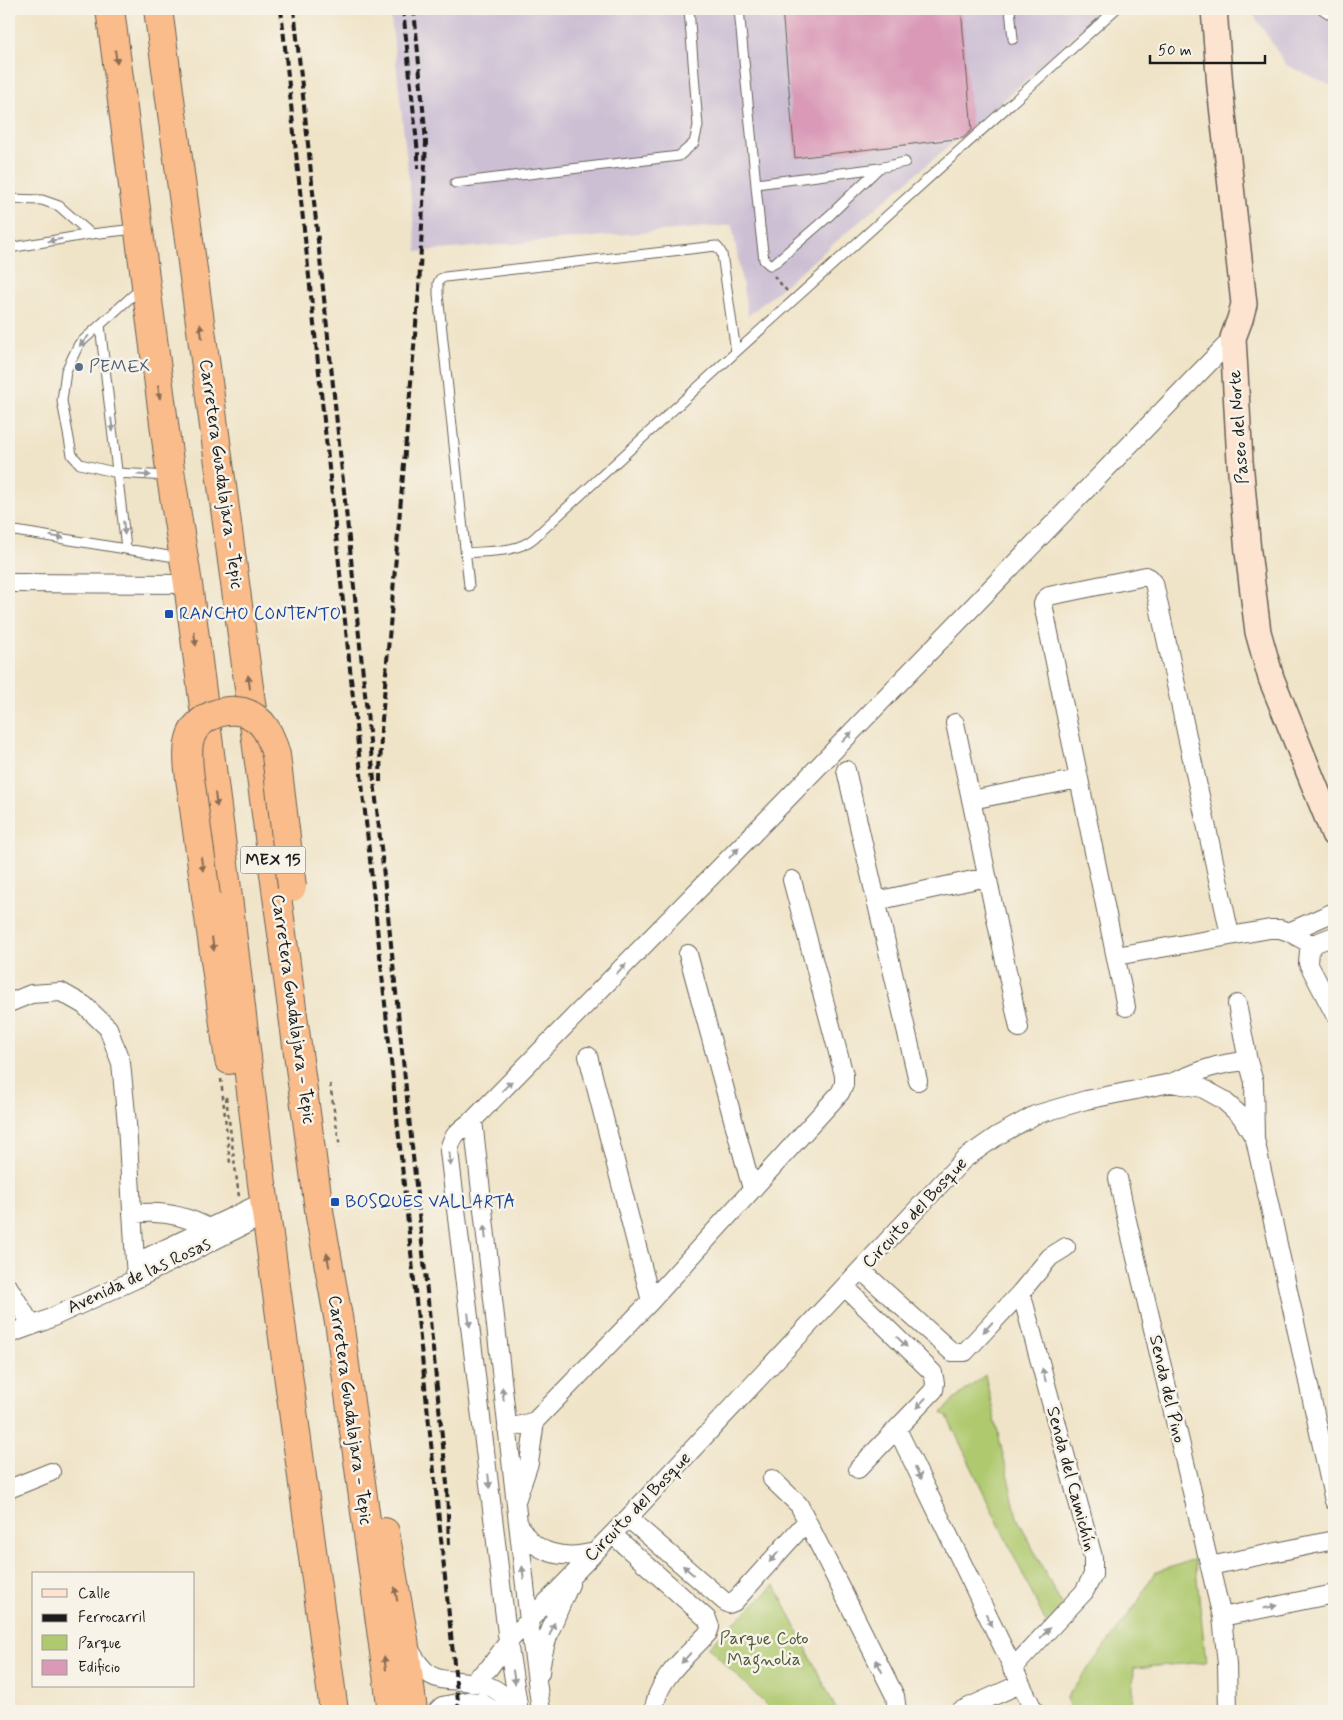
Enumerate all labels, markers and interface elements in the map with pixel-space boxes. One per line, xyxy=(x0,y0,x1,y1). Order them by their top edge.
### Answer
scale bar xyxy=(1150,32,1266,64)
text: 50 m xyxy=(1158,41,1192,61)
one-way arrow xyxy=(113,49,121,65)
one-way arrow xyxy=(46,237,62,245)
one-way arrow xyxy=(197,322,205,338)
one-way arrow xyxy=(78,335,89,347)
place label: PEMEX xyxy=(89,355,151,379)
street label: Carretera Guadalajara - Tepic xyxy=(193,358,249,590)
marker: PEMEX xyxy=(73,361,85,373)
street label: Paseo del Norte xyxy=(1223,369,1255,485)
one-way arrow xyxy=(156,384,164,400)
one-way arrow xyxy=(108,417,116,433)
one-way arrow xyxy=(136,471,152,479)
one-way arrow xyxy=(120,520,128,536)
one-way arrow xyxy=(49,534,65,542)
place label: RANCHO CONTENTO xyxy=(179,602,341,626)
marker: RANCHO CONTENTO xyxy=(163,608,175,620)
one-way arrow xyxy=(191,632,199,648)
one-way arrow xyxy=(245,674,253,690)
one-way arrow xyxy=(841,731,853,743)
one-way arrow xyxy=(212,793,220,809)
road number: MEX 15 xyxy=(240,846,306,874)
one-way arrow xyxy=(728,847,740,859)
one-way arrow xyxy=(198,856,206,872)
street label: Carretera Guadalajara - Tepic xyxy=(265,893,321,1125)
one-way arrow xyxy=(209,936,217,952)
one-way arrow xyxy=(614,964,626,976)
one-way arrow xyxy=(501,1080,513,1092)
one-way arrow xyxy=(446,1151,454,1167)
street label: Circuito del Bosque xyxy=(857,1152,973,1274)
place label: BOSQUES VALLARTA xyxy=(345,1190,515,1214)
marker: BOSQUES VALLARTA xyxy=(329,1196,341,1208)
one-way arrow xyxy=(481,1224,489,1240)
street label: Avenida de las Rosas xyxy=(63,1232,215,1320)
one-way arrow xyxy=(323,1251,331,1267)
street label: Carretera Guadalajara - Tepic xyxy=(322,1294,378,1526)
one-way arrow xyxy=(465,1312,473,1328)
one-way arrow xyxy=(982,1320,994,1332)
street label: Senda del Pino xyxy=(1143,1333,1191,1445)
one-way arrow xyxy=(896,1336,908,1348)
one-way arrow xyxy=(1039,1368,1047,1383)
one-way arrow xyxy=(499,1385,507,1401)
one-way arrow xyxy=(915,1397,927,1409)
street label: Senda del Camichín xyxy=(1040,1404,1102,1554)
street label: Circuito del Bosque xyxy=(579,1447,697,1567)
one-way arrow xyxy=(915,1466,923,1480)
one-way arrow xyxy=(485,1474,493,1490)
one-way arrow xyxy=(768,1551,780,1563)
one-way arrow xyxy=(519,1564,527,1580)
one-way arrow xyxy=(682,1565,695,1576)
legend xyxy=(32,1572,195,1688)
text: Calle xyxy=(78,1584,110,1604)
one-way arrow xyxy=(392,1585,400,1601)
one-way arrow xyxy=(1262,1603,1277,1611)
text: Ferrocarril xyxy=(78,1608,146,1628)
one-way arrow xyxy=(985,1613,993,1627)
one-way arrow xyxy=(548,1621,556,1636)
park label: Parque Coto Magnolia xyxy=(719,1627,809,1674)
one-way arrow xyxy=(1039,1628,1051,1640)
text: Parque xyxy=(78,1634,121,1654)
one-way arrow xyxy=(680,1651,692,1663)
one-way arrow xyxy=(381,1655,389,1671)
text: Edificio xyxy=(78,1658,120,1678)
one-way arrow xyxy=(875,1658,883,1673)
one-way arrow xyxy=(510,1669,518,1685)

